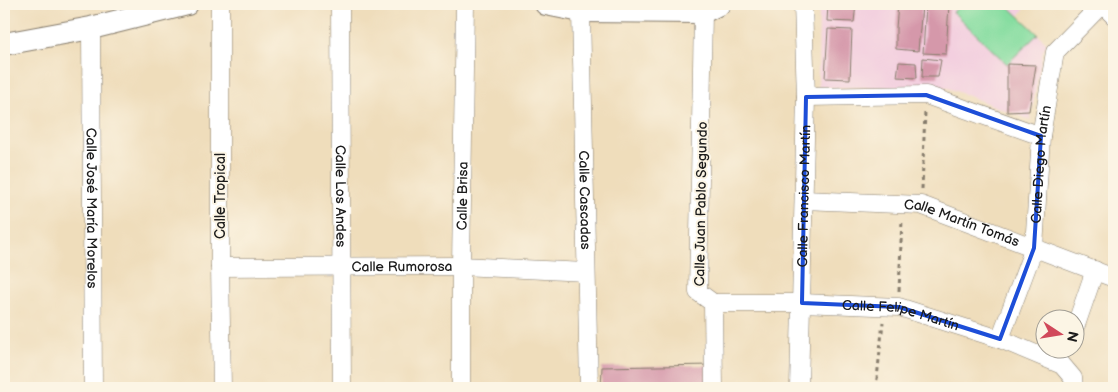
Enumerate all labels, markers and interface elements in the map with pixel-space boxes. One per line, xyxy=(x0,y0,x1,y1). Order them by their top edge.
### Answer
street label: Calle Diego Martín xyxy=(1027,104,1054,224)
street label: Calle Juan Pablo Segundo xyxy=(691,121,711,287)
street label: Calle Francisco Martín xyxy=(793,124,814,268)
street label: Calle José María Morelos xyxy=(83,128,101,288)
street label: Calle Los Andes xyxy=(332,145,350,247)
street label: Calle Cascadas xyxy=(575,150,595,250)
street label: Calle Tropical xyxy=(212,153,229,239)
street label: Calle Brisa xyxy=(453,161,471,231)
street label: Calle Martín Tomás xyxy=(904,196,1022,250)
street label: Calle Rumorosa xyxy=(351,258,453,275)
street label: Calle Felipe Martín xyxy=(842,296,962,334)
north arrow xyxy=(1036,310,1086,360)
text: N xyxy=(1063,330,1082,344)

